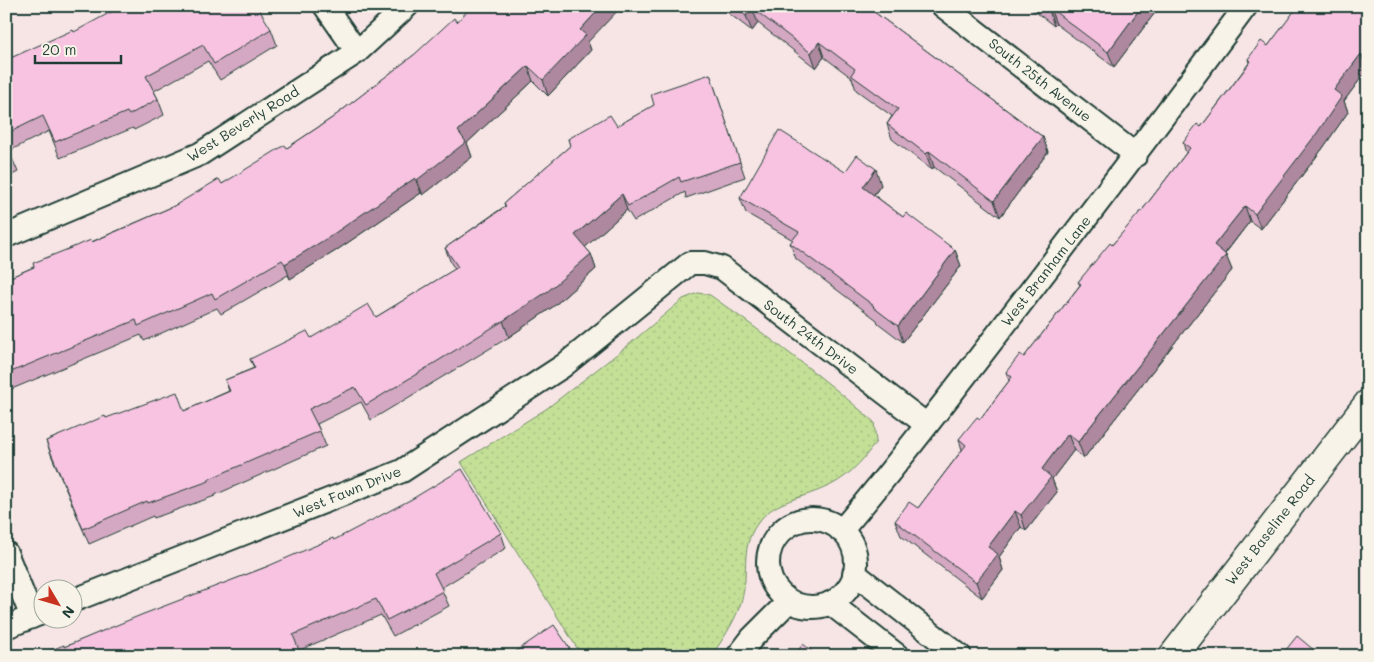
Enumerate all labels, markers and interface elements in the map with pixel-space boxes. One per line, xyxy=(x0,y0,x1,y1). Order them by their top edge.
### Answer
scale bar xyxy=(35,32,121,64)
street label: South 25th Avenue xyxy=(985,34,1096,126)
text: 20 m xyxy=(42,39,76,59)
street label: West Beverly Road xyxy=(183,81,303,166)
street label: West Branham Lane xyxy=(996,212,1095,330)
street label: South 24th Drive xyxy=(760,295,863,378)
street label: West Fawn Drive xyxy=(290,461,404,522)
street label: West Baseline Road xyxy=(1221,471,1319,589)
north arrow xyxy=(32,580,82,630)
text: N xyxy=(58,602,79,622)

